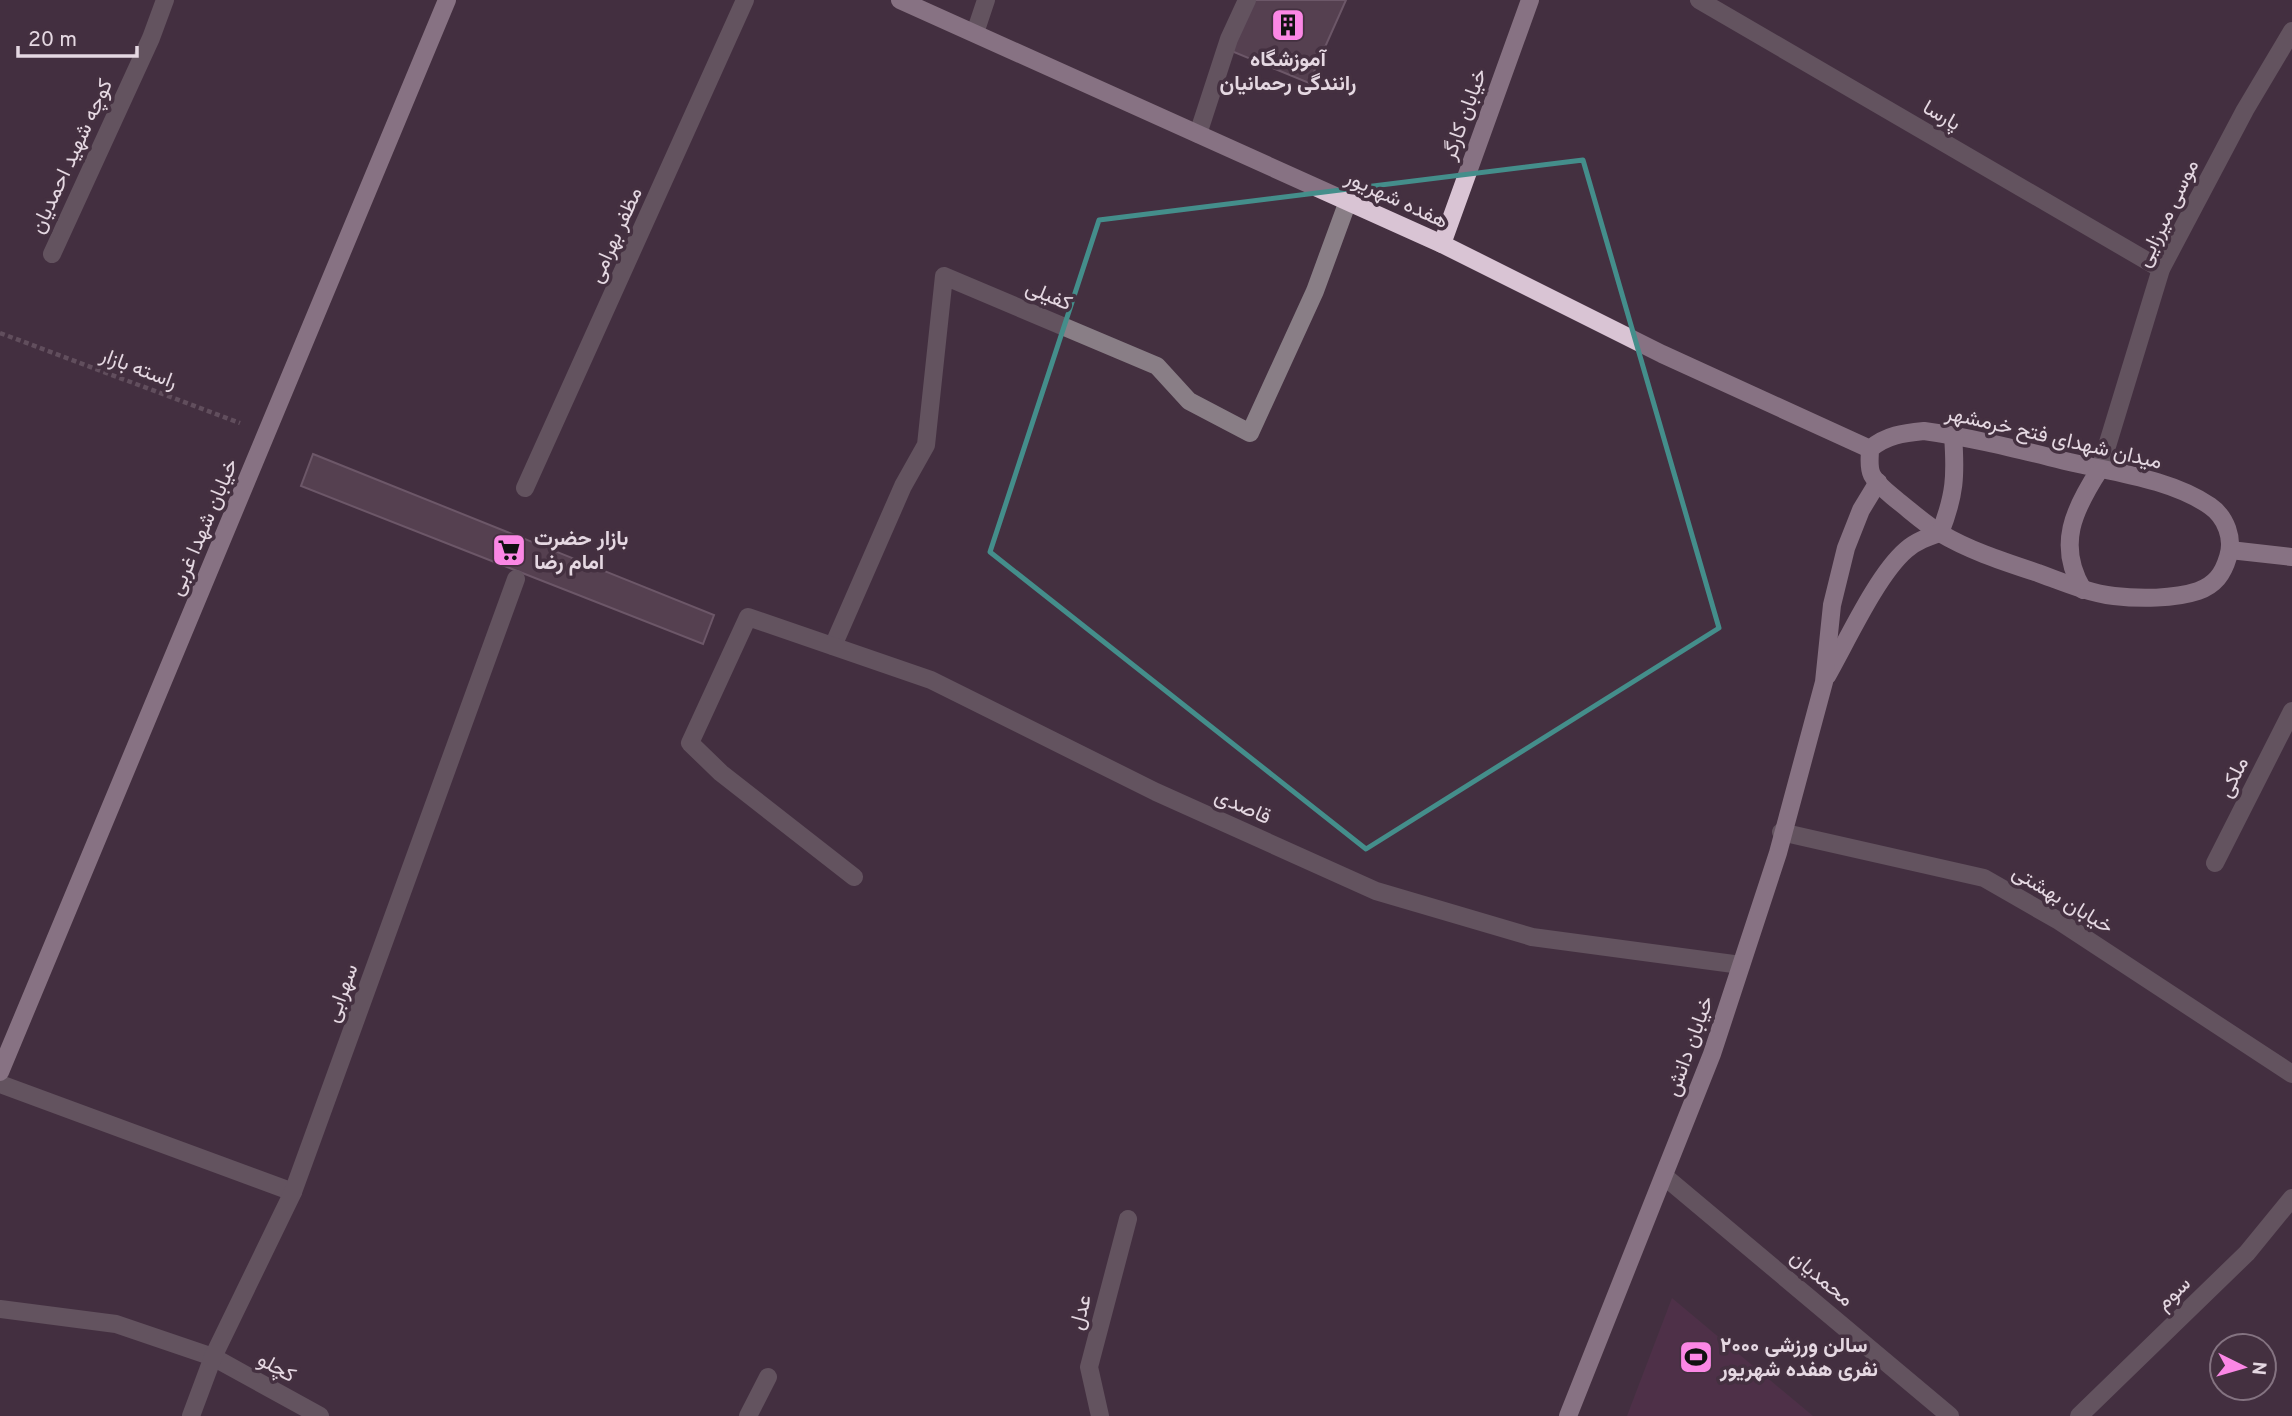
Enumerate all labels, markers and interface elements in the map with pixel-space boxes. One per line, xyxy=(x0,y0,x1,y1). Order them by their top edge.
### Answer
building icon: آموزشگاه رانندگی رحمانیان xyxy=(1269,6,1307,44)
scale bar xyxy=(18,14,136,58)
text: 20 m xyxy=(28,27,77,54)
place label: آموزشگاه رانندگی رحمانیان xyxy=(1220,47,1356,98)
street label: خیابان کارگر xyxy=(1436,65,1494,165)
street label: کوچه شهید احمدیان xyxy=(25,75,120,238)
street label: پارسا xyxy=(1917,95,1965,138)
street label: موسی میرزایی xyxy=(2131,155,2206,272)
street label: هفده شهریور xyxy=(1340,164,1452,236)
street label: مظفر بهرامی xyxy=(583,183,650,288)
street label: کفیلی xyxy=(1021,275,1076,318)
street label: راسته بازار xyxy=(95,342,181,396)
street label: میدان شهدای فتح خرمشهر xyxy=(1942,400,2165,477)
street label: خیابان شهدا غربی xyxy=(163,455,245,600)
place label: بازار حضرت امام رضا xyxy=(534,526,628,577)
supermarket icon: بازار حضرت امام رضا xyxy=(490,531,528,569)
street label: ملکی xyxy=(2213,753,2256,803)
street label: قاصدی xyxy=(1210,783,1275,832)
street label: خیابان بهشتی xyxy=(2007,859,2118,941)
street label: سهرابی xyxy=(319,961,365,1026)
street label: خیابان دانش xyxy=(1660,993,1721,1100)
street label: محمدیان xyxy=(1784,1245,1858,1314)
street label: سوم xyxy=(2151,1271,2197,1317)
street label: عدل xyxy=(1064,1292,1099,1333)
north arrow xyxy=(2208,1332,2278,1402)
place label: سالن ورزشی ۲۰۰۰ نفری هفده شهریور xyxy=(1719,1333,1878,1384)
sports icon: سالن ورزشی ۲۰۰۰ نفری هفده شهریور xyxy=(1677,1338,1715,1376)
street label: کچلو xyxy=(252,1347,300,1390)
text: N xyxy=(2245,1360,2270,1376)

